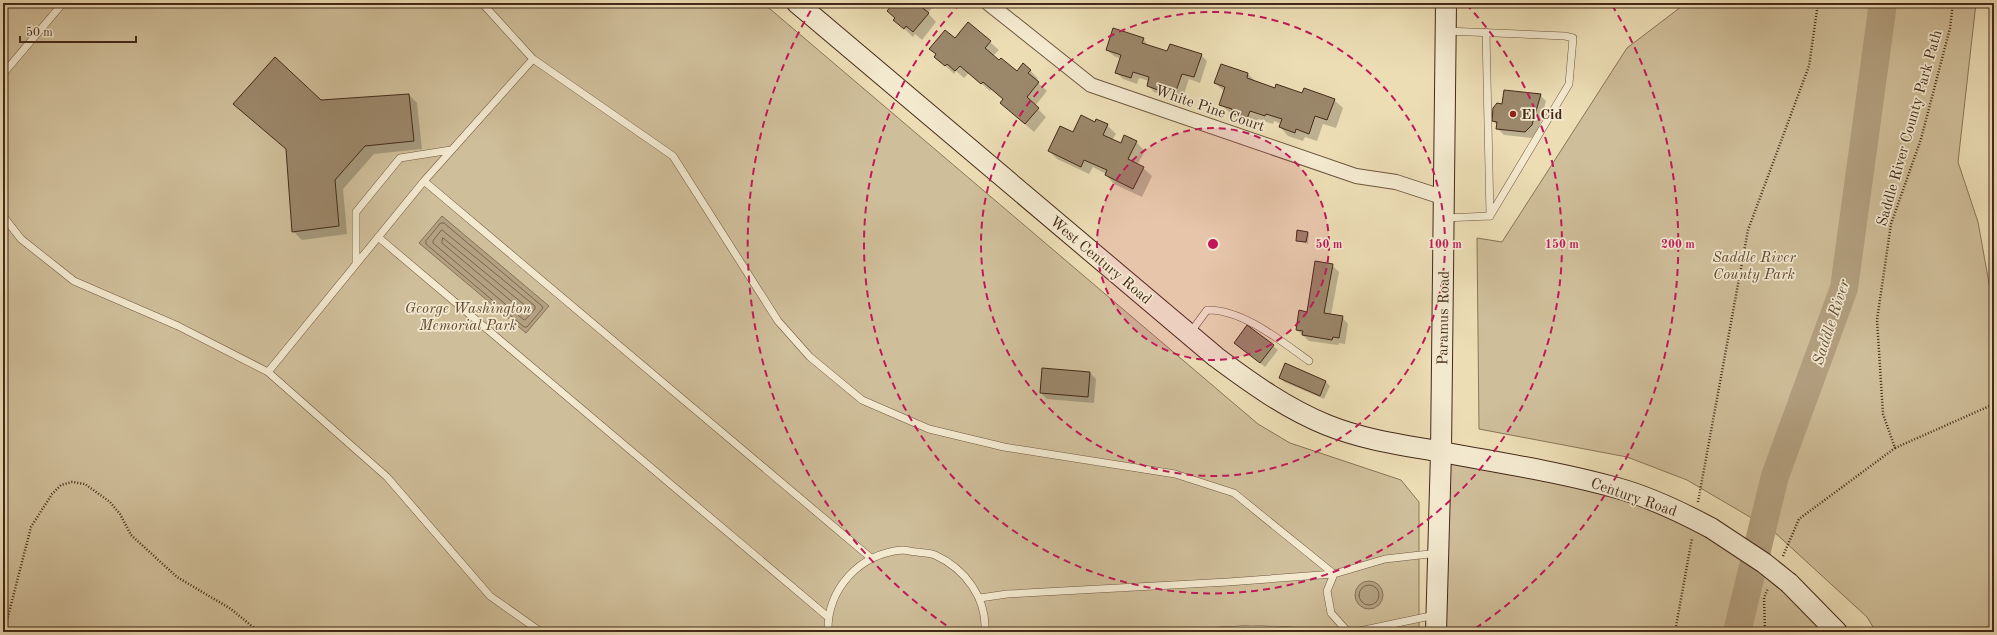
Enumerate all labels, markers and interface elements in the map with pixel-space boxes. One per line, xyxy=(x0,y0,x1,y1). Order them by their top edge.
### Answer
scale bar xyxy=(20,18,136,44)
text: 50 m xyxy=(26,26,53,39)
street label: Saddle River County Park Path xyxy=(1875,29,1946,228)
street label: White Pine Court xyxy=(1153,84,1266,135)
place label: El Cid xyxy=(1521,108,1563,123)
marker: El Cid xyxy=(1508,109,1518,119)
street label: West Century Road xyxy=(1046,214,1154,308)
centre of rings xyxy=(1206,237,1220,251)
text: 50 m xyxy=(1316,238,1343,251)
text: 150 m xyxy=(1545,238,1579,251)
text: 100 m xyxy=(1428,239,1462,251)
text: 200 m xyxy=(1661,239,1695,251)
park label: Saddle River County Park xyxy=(1712,251,1796,283)
street label: Paramus Road xyxy=(1436,270,1453,365)
water label: Saddle River xyxy=(1811,277,1854,367)
park label: George Washington Memorial Park xyxy=(405,302,532,334)
street label: Century Road xyxy=(1589,477,1679,520)

